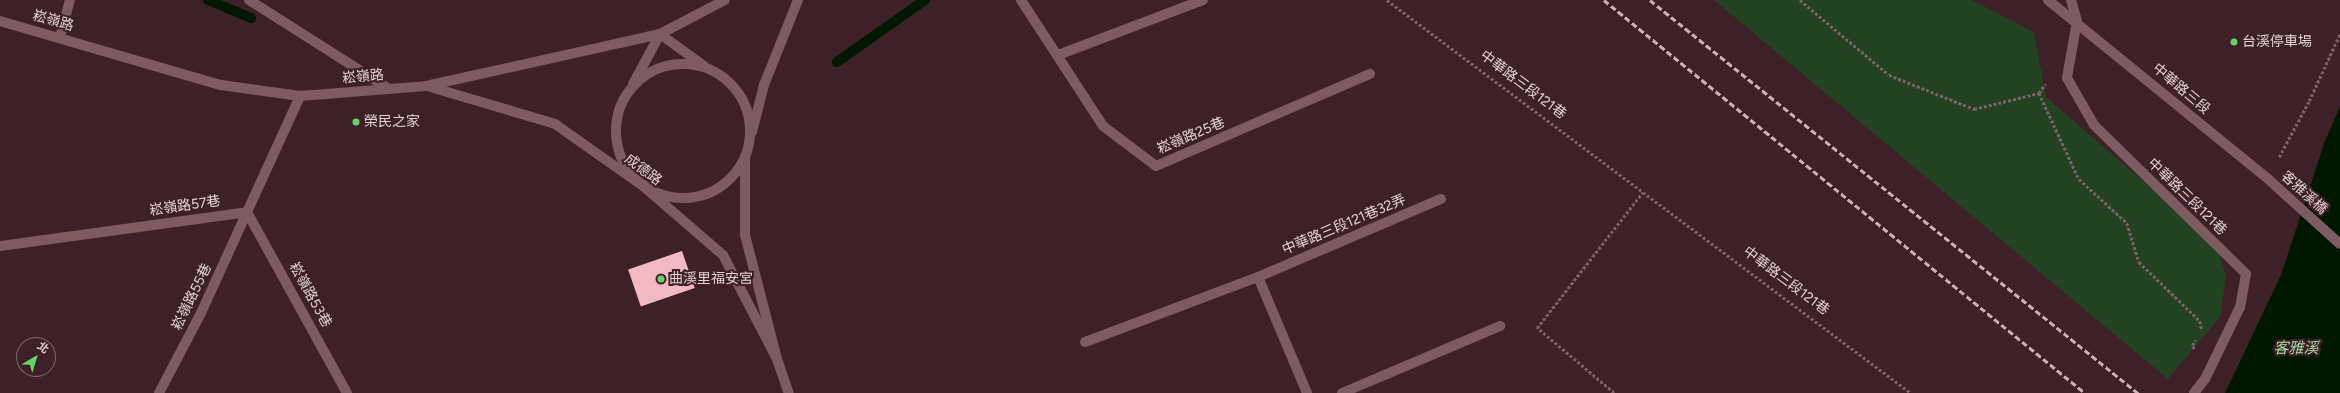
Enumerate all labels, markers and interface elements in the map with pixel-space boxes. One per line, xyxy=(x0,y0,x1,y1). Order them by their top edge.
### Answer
street label: 崧嶺路 xyxy=(30,7,76,35)
place label: 台溪停車場 xyxy=(2242,34,2312,50)
marker: 台溪停車場 xyxy=(2229,37,2239,47)
street label: 中華路三段121巷 xyxy=(1477,47,1569,123)
street label: 中華路三段 xyxy=(2149,60,2213,118)
street label: 崧嶺路 xyxy=(341,67,385,87)
place label: 榮民之家 xyxy=(364,114,420,130)
street label: 崧嶺路25巷 xyxy=(1155,114,1227,158)
marker: 榮民之家 xyxy=(351,117,361,127)
street label: 成德路 xyxy=(621,151,665,189)
street label: 中華路三段121巷 xyxy=(2144,155,2230,239)
street label: 客雅溪橋 xyxy=(2278,168,2330,218)
street label: 中華路三段121巷32弄 xyxy=(1280,191,1408,259)
street label: 崧嶺路57巷 xyxy=(148,193,222,219)
street label: 中華路三段121巷 xyxy=(1740,243,1832,319)
street label: 崧嶺路53巷 xyxy=(285,260,335,330)
street label: 崧嶺路55巷 xyxy=(169,261,215,333)
place label: 曲溪里福安宮 xyxy=(669,271,753,287)
marker: 曲溪里福安宮 xyxy=(656,274,666,284)
north arrow xyxy=(16,337,56,377)
text: 北 xyxy=(35,339,51,356)
water label: 客雅溪 xyxy=(2274,340,2318,358)

